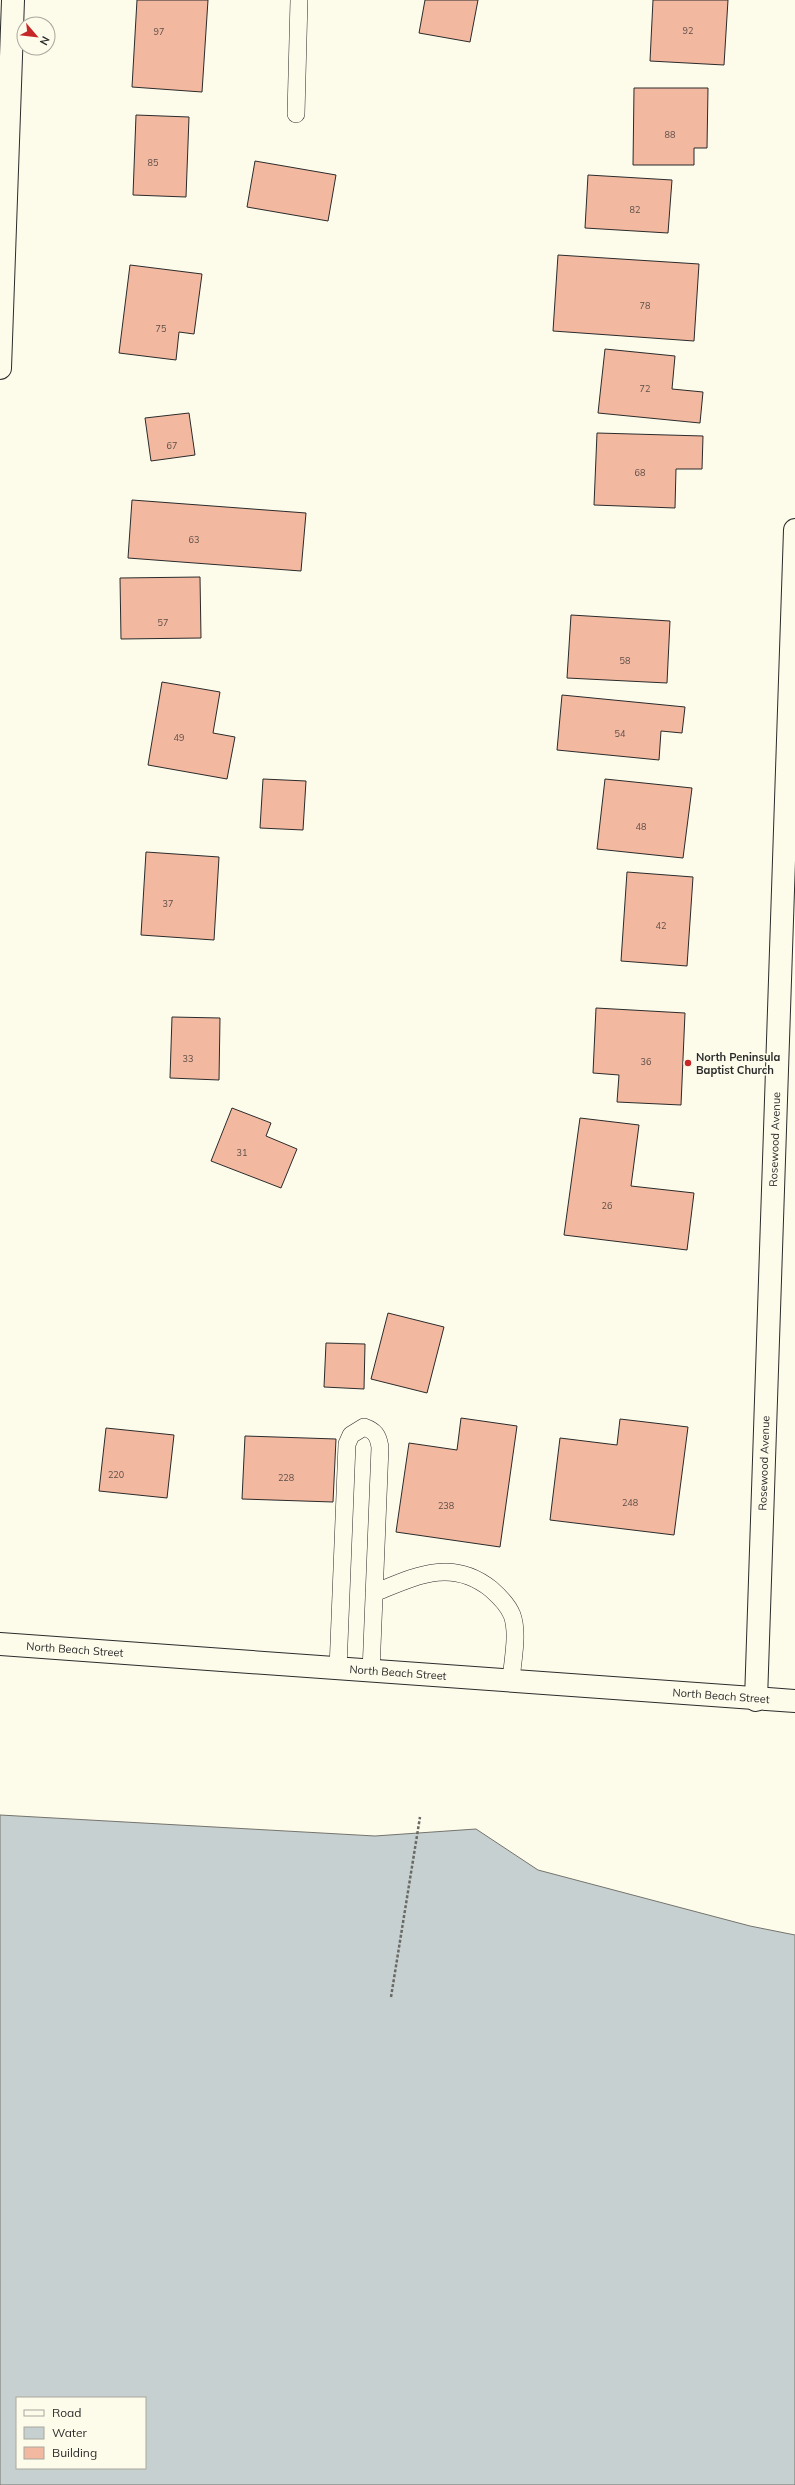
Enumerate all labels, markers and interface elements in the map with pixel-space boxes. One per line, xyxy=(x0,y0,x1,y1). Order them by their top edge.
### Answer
north arrow xyxy=(16,16,56,56)
house number: 92 xyxy=(683,25,693,36)
house number: 97 xyxy=(154,26,164,37)
text: N xyxy=(37,34,53,48)
house number: 88 xyxy=(665,129,675,140)
house number: 85 xyxy=(148,157,159,168)
house number: 82 xyxy=(630,204,640,215)
house number: 78 xyxy=(640,300,650,311)
house number: 75 xyxy=(156,323,167,334)
house number: 72 xyxy=(640,383,650,394)
house number: 67 xyxy=(167,440,177,451)
house number: 68 xyxy=(635,467,645,478)
house number: 63 xyxy=(189,534,199,545)
house number: 57 xyxy=(158,617,168,628)
house number: 58 xyxy=(620,655,630,666)
house number: 54 xyxy=(615,728,626,739)
house number: 49 xyxy=(174,732,184,743)
house number: 48 xyxy=(636,821,646,832)
house number: 37 xyxy=(163,898,173,909)
house number: 42 xyxy=(656,920,666,931)
place label: North Peninsula Baptist Church xyxy=(696,1050,780,1077)
house number: 33 xyxy=(183,1053,193,1064)
house number: 36 xyxy=(641,1056,651,1067)
marker: North Peninsula Baptist Church xyxy=(683,1058,693,1068)
street label: Rosewood Avenue xyxy=(766,1092,783,1187)
house number: 31 xyxy=(237,1147,247,1158)
house number: 26 xyxy=(602,1200,612,1211)
street label: Rosewood Avenue xyxy=(755,1415,772,1511)
house number: 220 xyxy=(108,1469,124,1480)
house number: 228 xyxy=(278,1472,294,1483)
house number: 248 xyxy=(622,1497,638,1508)
house number: 238 xyxy=(438,1500,454,1511)
street label: North Beach Street xyxy=(26,1639,124,1660)
street label: North Beach Street xyxy=(349,1662,447,1683)
street label: North Beach Street xyxy=(672,1685,770,1706)
legend xyxy=(16,2397,146,2469)
text: Road xyxy=(52,2405,81,2420)
text: Water xyxy=(52,2425,88,2440)
text: Building xyxy=(52,2445,97,2460)

